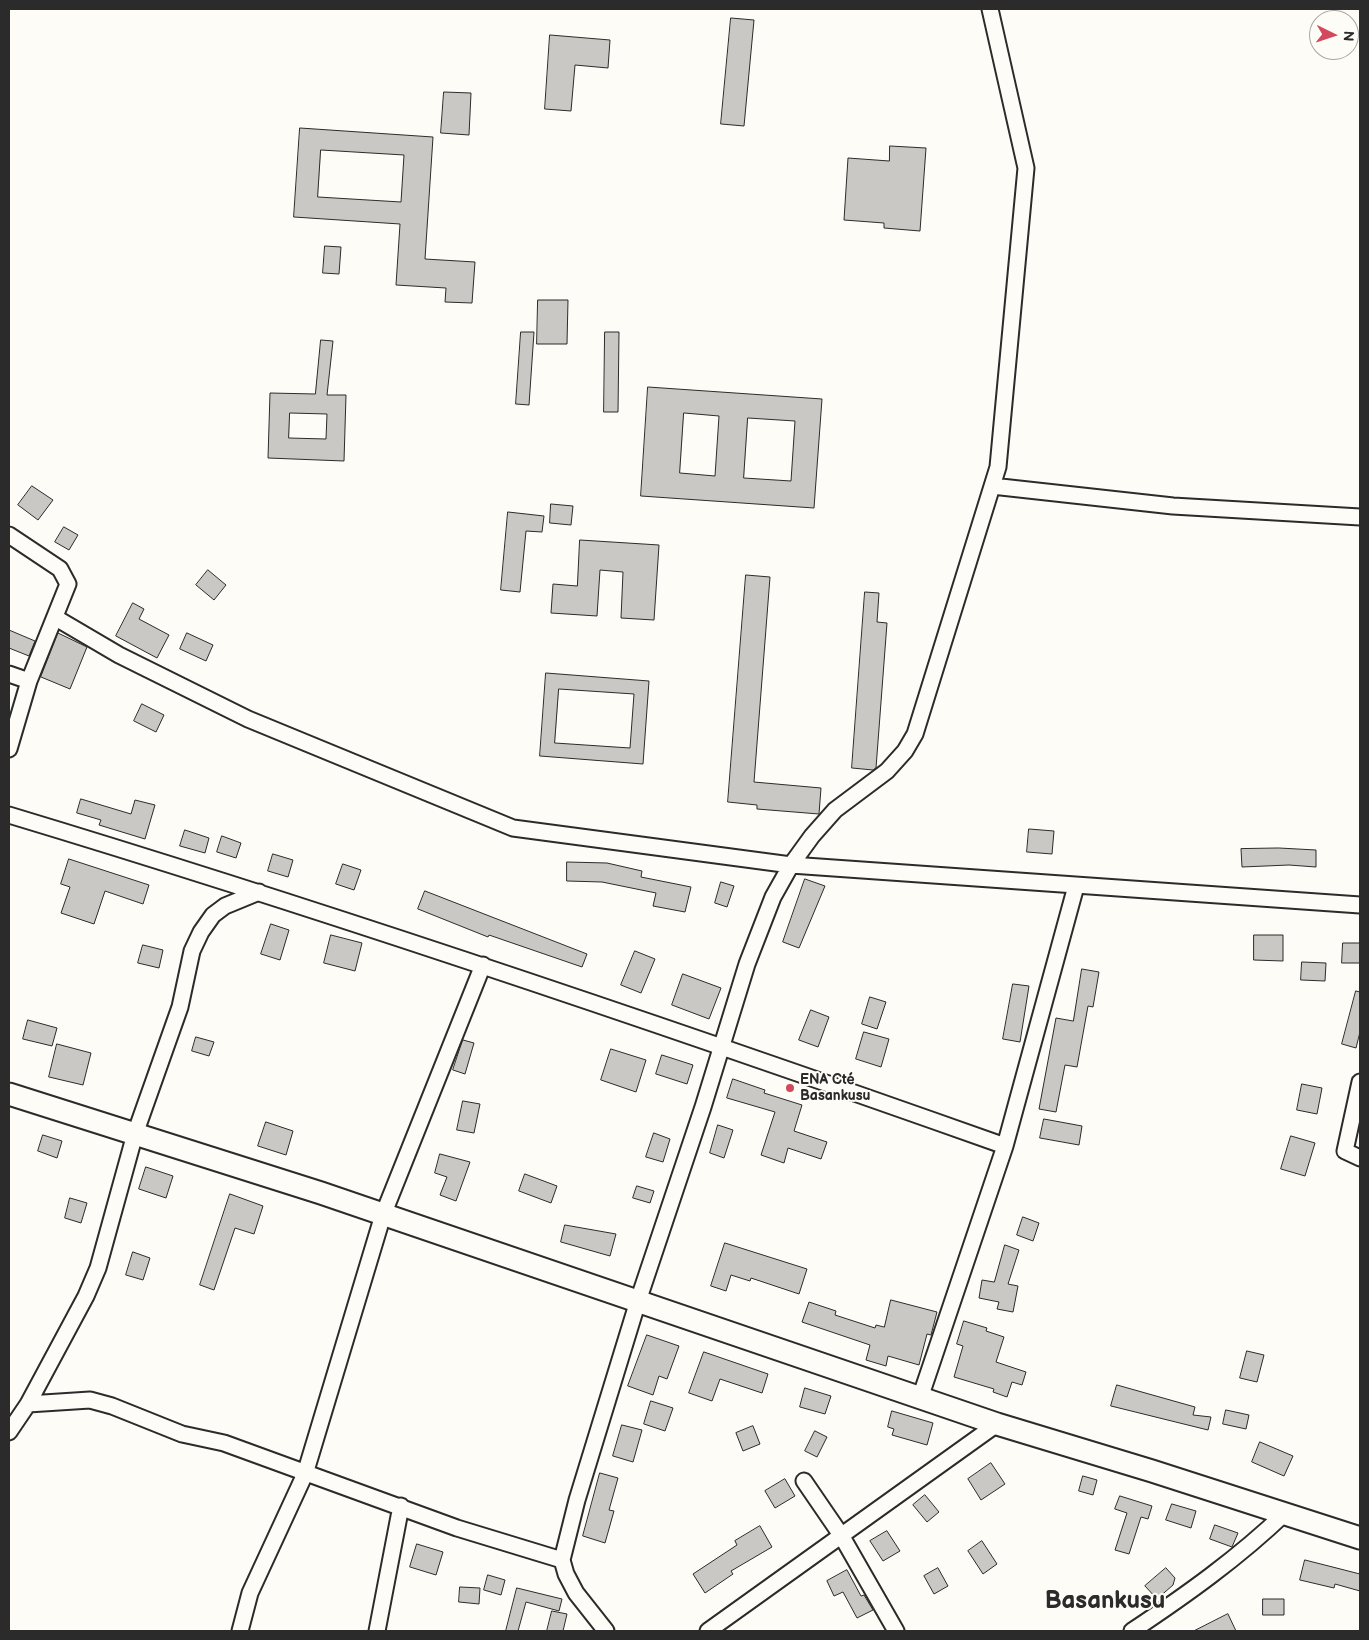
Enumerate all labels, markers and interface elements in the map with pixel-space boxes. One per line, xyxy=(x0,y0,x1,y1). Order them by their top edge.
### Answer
north arrow xyxy=(1309,10,1359,60)
text: N xyxy=(1340,30,1357,42)
place label: ENA Cté Basankusu xyxy=(800,1072,870,1104)
marker: ENA Cté Basankusu xyxy=(784,1082,796,1094)
district label: Basankusu xyxy=(1045,1588,1165,1616)

